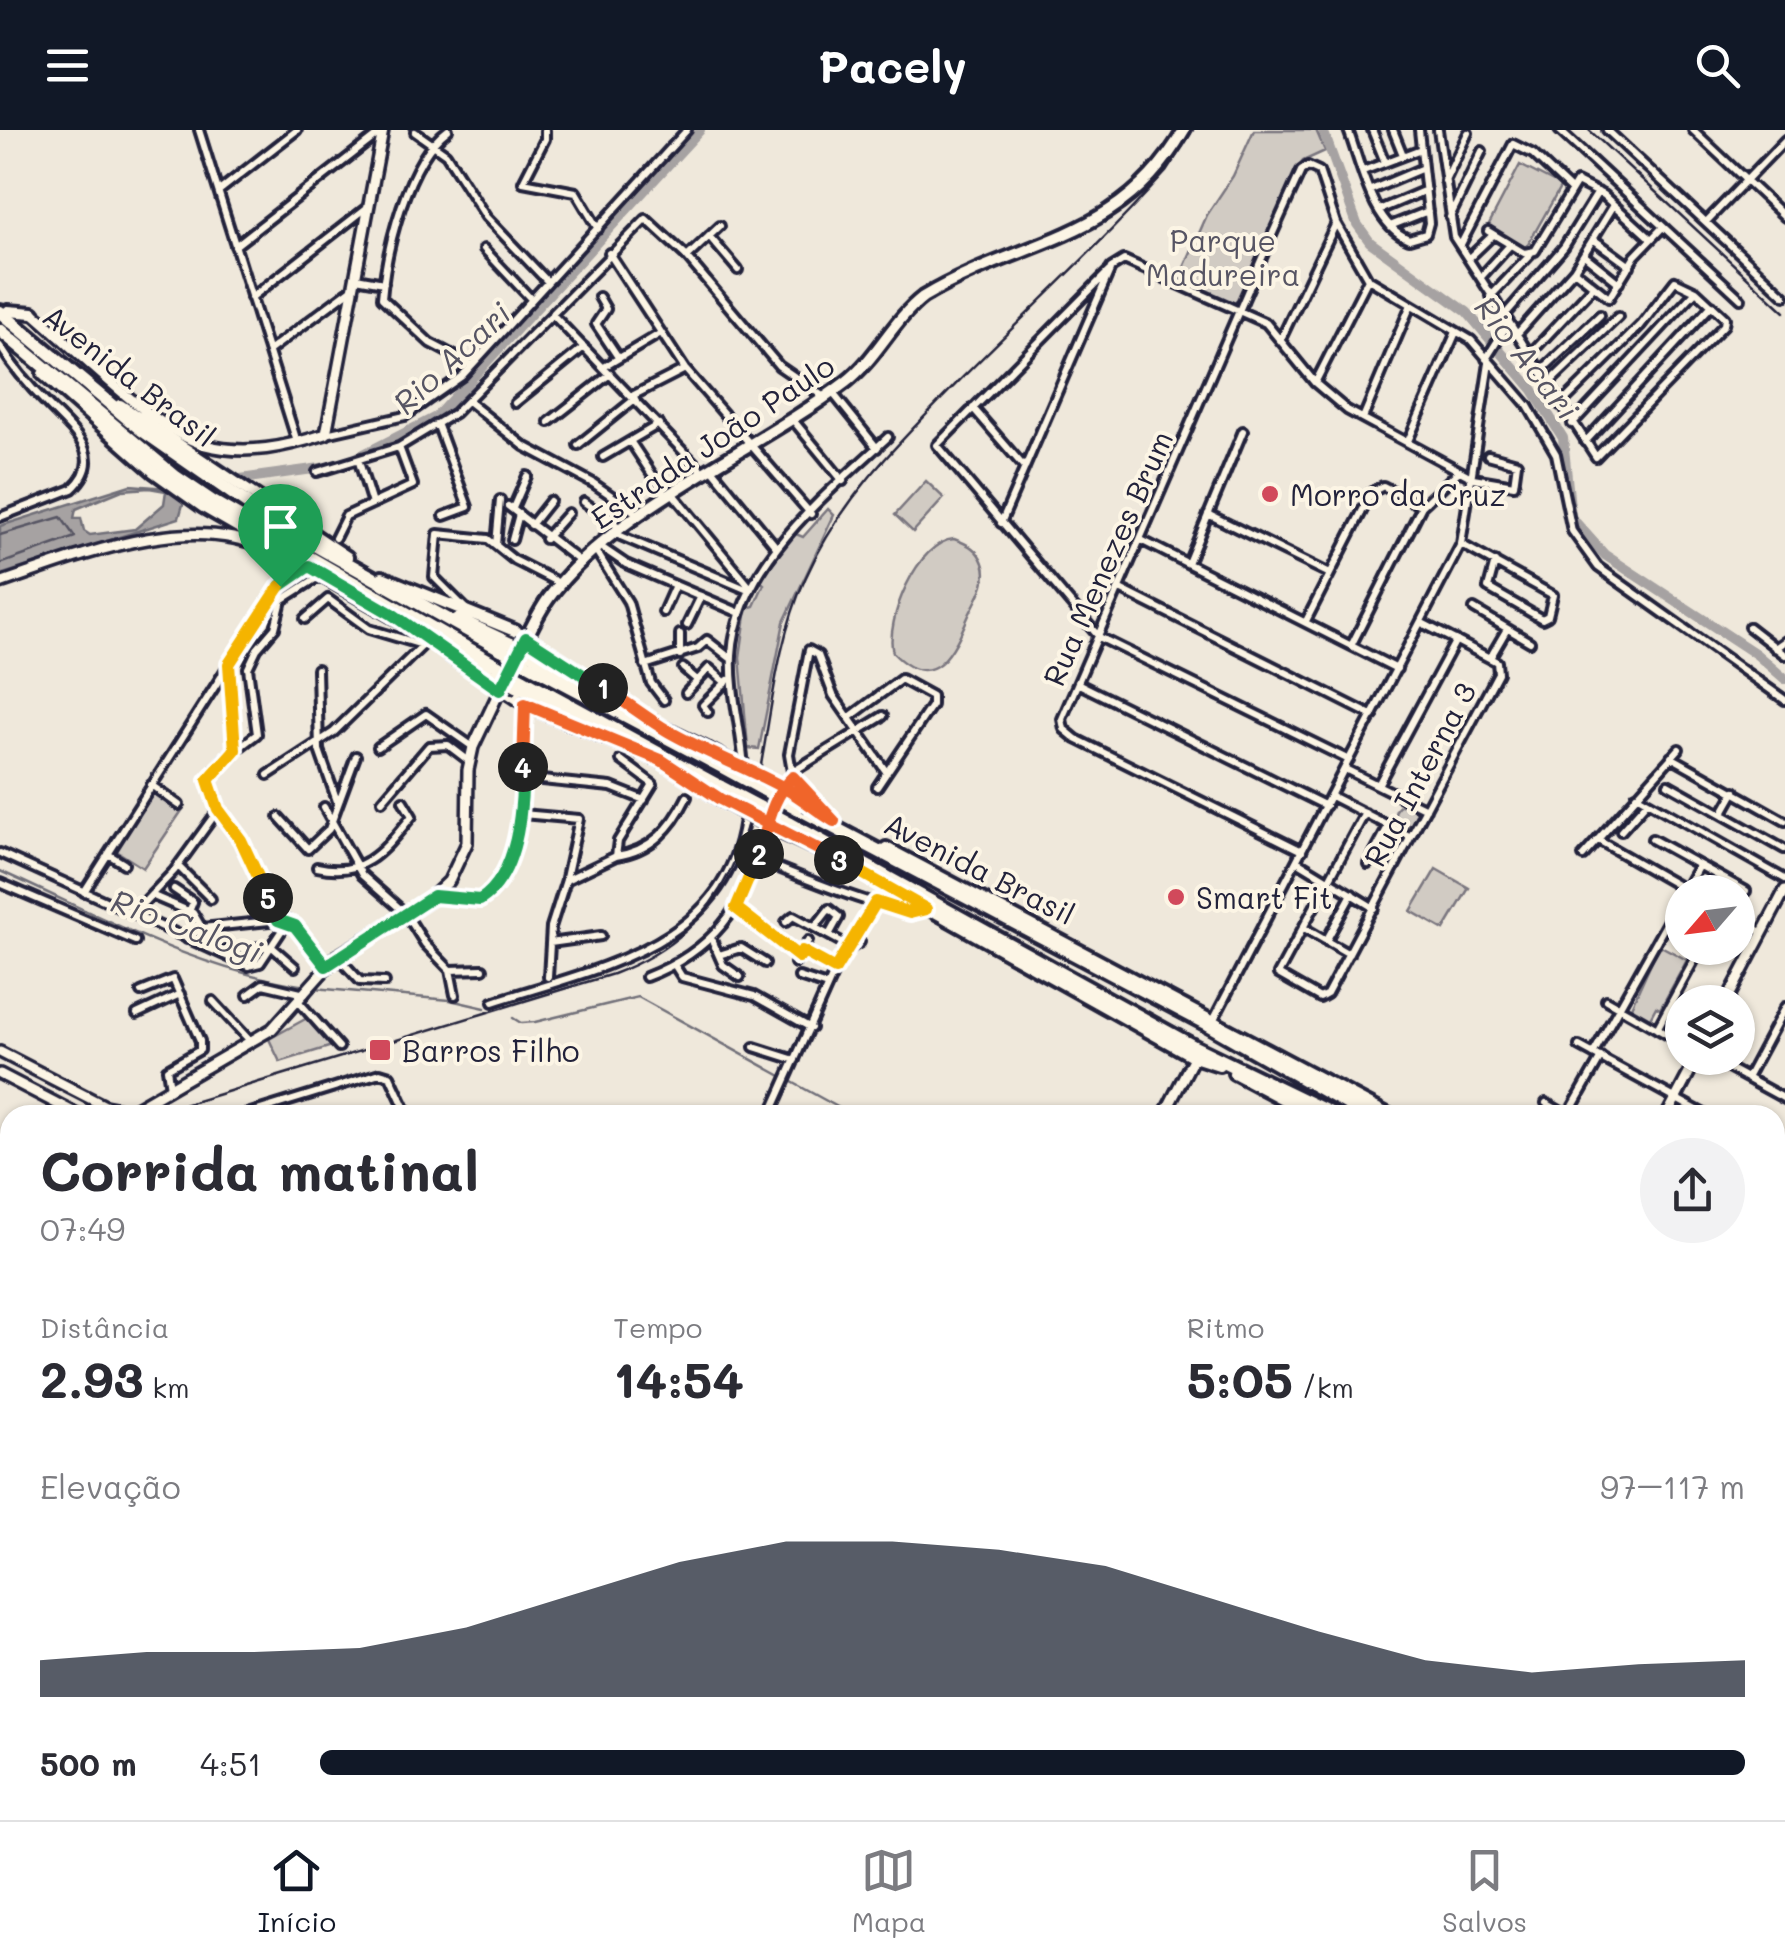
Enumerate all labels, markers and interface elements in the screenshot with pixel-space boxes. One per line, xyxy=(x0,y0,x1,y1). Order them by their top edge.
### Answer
text: Pacely xyxy=(818,36,967,94)
icon: menu xyxy=(40,38,95,93)
icon: search xyxy=(1690,38,1745,93)
park label: Parque Madureira xyxy=(1146,220,1300,294)
water label: Rio Acari xyxy=(1466,286,1590,428)
water label: Rio Acari xyxy=(383,292,519,422)
street label: Avenida Brasil xyxy=(35,295,225,455)
street label: Estrada João Paulo xyxy=(583,345,841,537)
street label: Rua Menezes Brum xyxy=(1033,424,1181,692)
place label: Morro da Cruz xyxy=(1290,474,1506,514)
marker: Morro da Cruz xyxy=(1259,483,1281,505)
pin xyxy=(238,484,323,587)
icon: arrive xyxy=(253,499,308,554)
pin: 1 xyxy=(578,663,628,713)
text: 1 xyxy=(597,670,609,706)
street label: Rua Interna 3 xyxy=(1354,675,1484,873)
pin: 4 xyxy=(498,742,548,792)
text: 4 xyxy=(514,749,532,785)
street label: Avenida Brasil xyxy=(878,803,1082,933)
pin: 2 xyxy=(734,829,784,879)
pin: 3 xyxy=(814,835,864,885)
text: 2 xyxy=(751,836,767,872)
text: 3 xyxy=(831,842,847,878)
pin: 5 xyxy=(243,873,293,923)
north arrow xyxy=(1665,875,1755,965)
map controls xyxy=(1665,875,1755,1075)
place label: Smart Fit xyxy=(1196,877,1333,917)
water label: Rio Calogi xyxy=(106,878,268,972)
text: 5 xyxy=(260,880,276,916)
marker: Smart Fit xyxy=(1165,886,1187,908)
button: layers xyxy=(1665,985,1755,1075)
place label: Barros Filho xyxy=(402,1030,580,1070)
marker: Barros Filho xyxy=(367,1037,393,1063)
text: Corrida matinal xyxy=(40,1133,479,1205)
button: share xyxy=(1640,1138,1745,1243)
text: 07:49 xyxy=(40,1207,125,1249)
text: Distância xyxy=(40,1309,169,1345)
text: Tempo xyxy=(613,1309,702,1345)
text: Ritmo xyxy=(1187,1309,1264,1345)
text: 2.93 xyxy=(40,1345,143,1411)
text: 14:54 xyxy=(613,1345,744,1411)
text: 5:05 xyxy=(1187,1345,1293,1411)
text: km xyxy=(143,1369,190,1405)
text: /km xyxy=(1293,1369,1354,1405)
text: Elevação xyxy=(40,1465,181,1507)
text: 97–117 m xyxy=(1600,1465,1745,1507)
text: 500 m xyxy=(40,1742,137,1784)
text: 4:51 xyxy=(200,1742,262,1784)
tab: Início xyxy=(258,1843,336,1939)
tab: Mapa xyxy=(852,1843,926,1939)
tab: Salvos xyxy=(1442,1843,1527,1939)

